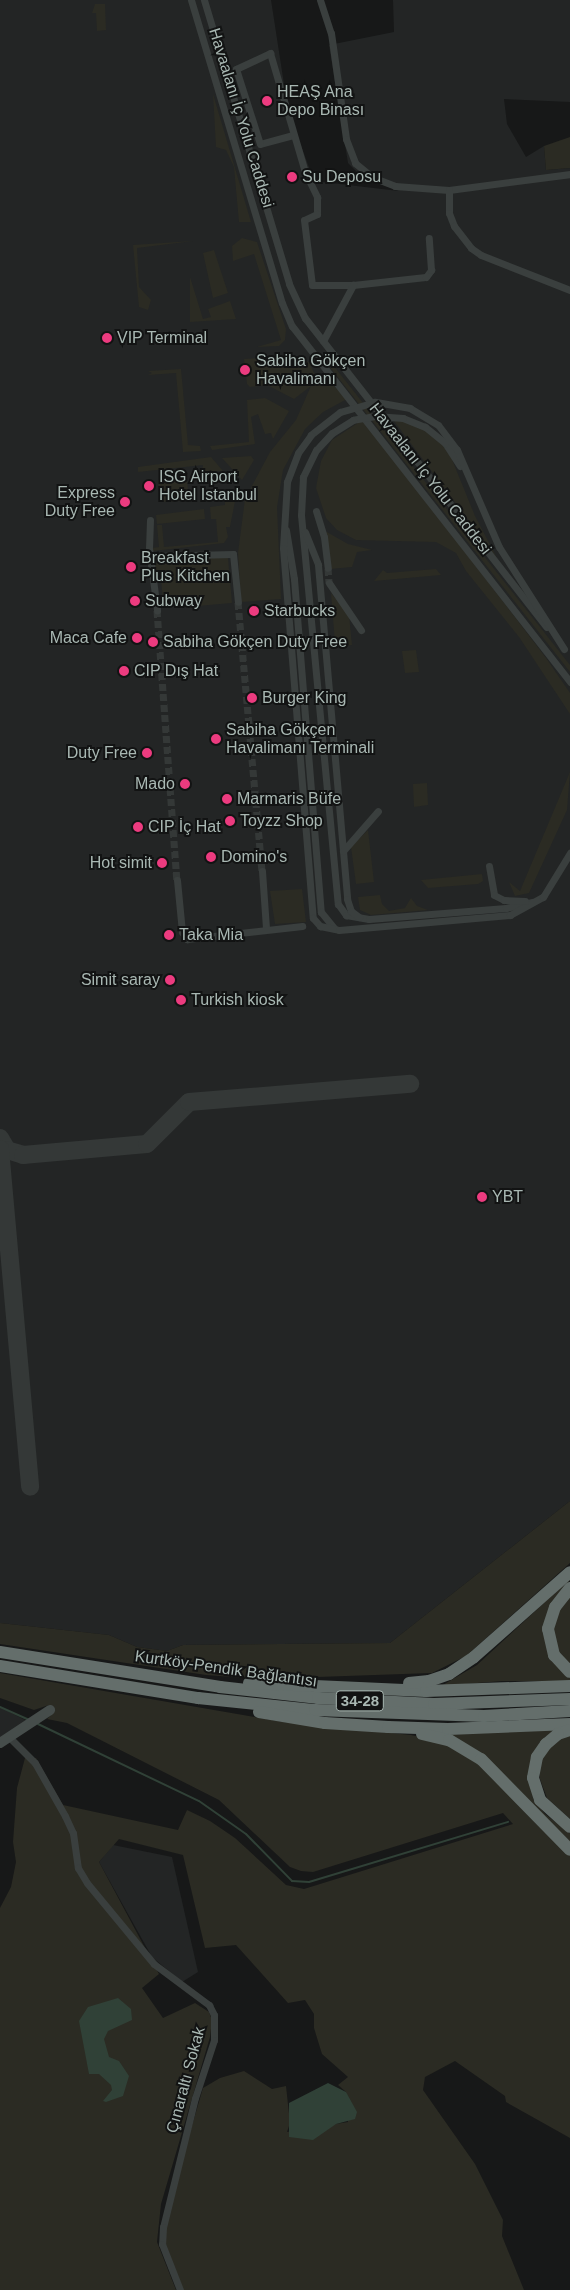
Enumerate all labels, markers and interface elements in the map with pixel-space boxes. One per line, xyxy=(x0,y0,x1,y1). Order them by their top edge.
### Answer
street label: Havaalanı İç Yolu Caddesi xyxy=(204,26,278,210)
place label: HEAŞ Ana Depo Binası xyxy=(277,82,364,120)
marker: HEAŞ Ana Depo Binası xyxy=(261,95,273,107)
place label: Su Deposu xyxy=(302,167,381,187)
marker: Su Deposu xyxy=(286,171,298,183)
place label: VIP Terminal xyxy=(117,328,208,348)
marker: VIP Terminal xyxy=(101,332,113,344)
place label: Sabiha Gökçen Havalimanı xyxy=(256,351,365,389)
marker: Sabiha Gökçen Havalimanı xyxy=(238,363,252,377)
street label: Havaalanı İç Yolu Caddesi xyxy=(365,399,495,559)
place label: ISG Airport Hotel Istanbul xyxy=(159,467,257,505)
marker: ISG Airport Hotel Istanbul xyxy=(143,480,155,492)
place label: Express Duty Free xyxy=(45,483,115,521)
marker: Express Duty Free xyxy=(119,496,131,508)
place label: Breakfast Plus Kitchen xyxy=(141,548,230,586)
marker: Breakfast Plus Kitchen xyxy=(125,561,137,573)
place label: Subway xyxy=(145,591,202,611)
marker: Subway xyxy=(129,595,141,607)
place label: Starbucks xyxy=(264,601,335,621)
marker: Starbucks xyxy=(248,605,260,617)
place label: Maca Cafe xyxy=(50,628,127,648)
marker: Maca Cafe xyxy=(131,632,143,644)
place label: Sabiha Gökçen Duty Free xyxy=(163,632,347,652)
marker: Sabiha Gökçen Duty Free xyxy=(147,636,159,648)
place label: CIP Dış Hat xyxy=(134,661,218,681)
marker: CIP Dış Hat xyxy=(118,665,130,677)
place label: Burger King xyxy=(262,688,346,708)
marker: Burger King xyxy=(246,692,258,704)
place label: Sabiha Gökçen Havalimanı Terminali xyxy=(226,720,374,758)
marker: Sabiha Gökçen Havalimanı Terminali xyxy=(210,733,222,745)
place label: Duty Free xyxy=(67,743,137,763)
marker: Duty Free xyxy=(141,747,153,759)
place label: Mado xyxy=(135,774,175,794)
marker: Mado xyxy=(179,778,191,790)
place label: Marmaris Büfe xyxy=(237,789,341,809)
marker: Marmaris Büfe xyxy=(221,793,233,805)
place label: Toyzz Shop xyxy=(240,811,323,831)
marker: Toyzz Shop xyxy=(224,815,236,827)
place label: CIP İç Hat xyxy=(148,817,221,837)
marker: CIP İç Hat xyxy=(132,821,144,833)
place label: Domino's xyxy=(221,847,287,867)
marker: Domino's xyxy=(205,851,217,863)
place label: Hot simit xyxy=(90,853,152,873)
marker: Hot simit xyxy=(156,857,168,869)
place label: Taka Mia xyxy=(179,925,243,945)
marker: Taka Mia xyxy=(163,929,175,941)
place label: Simit saray xyxy=(81,970,160,990)
marker: Simit saray xyxy=(164,974,176,986)
place label: Turkish kiosk xyxy=(191,990,284,1010)
marker: Turkish kiosk xyxy=(175,994,187,1006)
place label: YBT xyxy=(492,1187,523,1207)
marker: YBT xyxy=(476,1191,488,1203)
street label: Kurtköy-Pendik Bağlantısı xyxy=(134,1647,318,1691)
road number: 34-28 xyxy=(335,1688,385,1714)
street label: Çınaraltı Sokak xyxy=(163,2025,209,2135)

